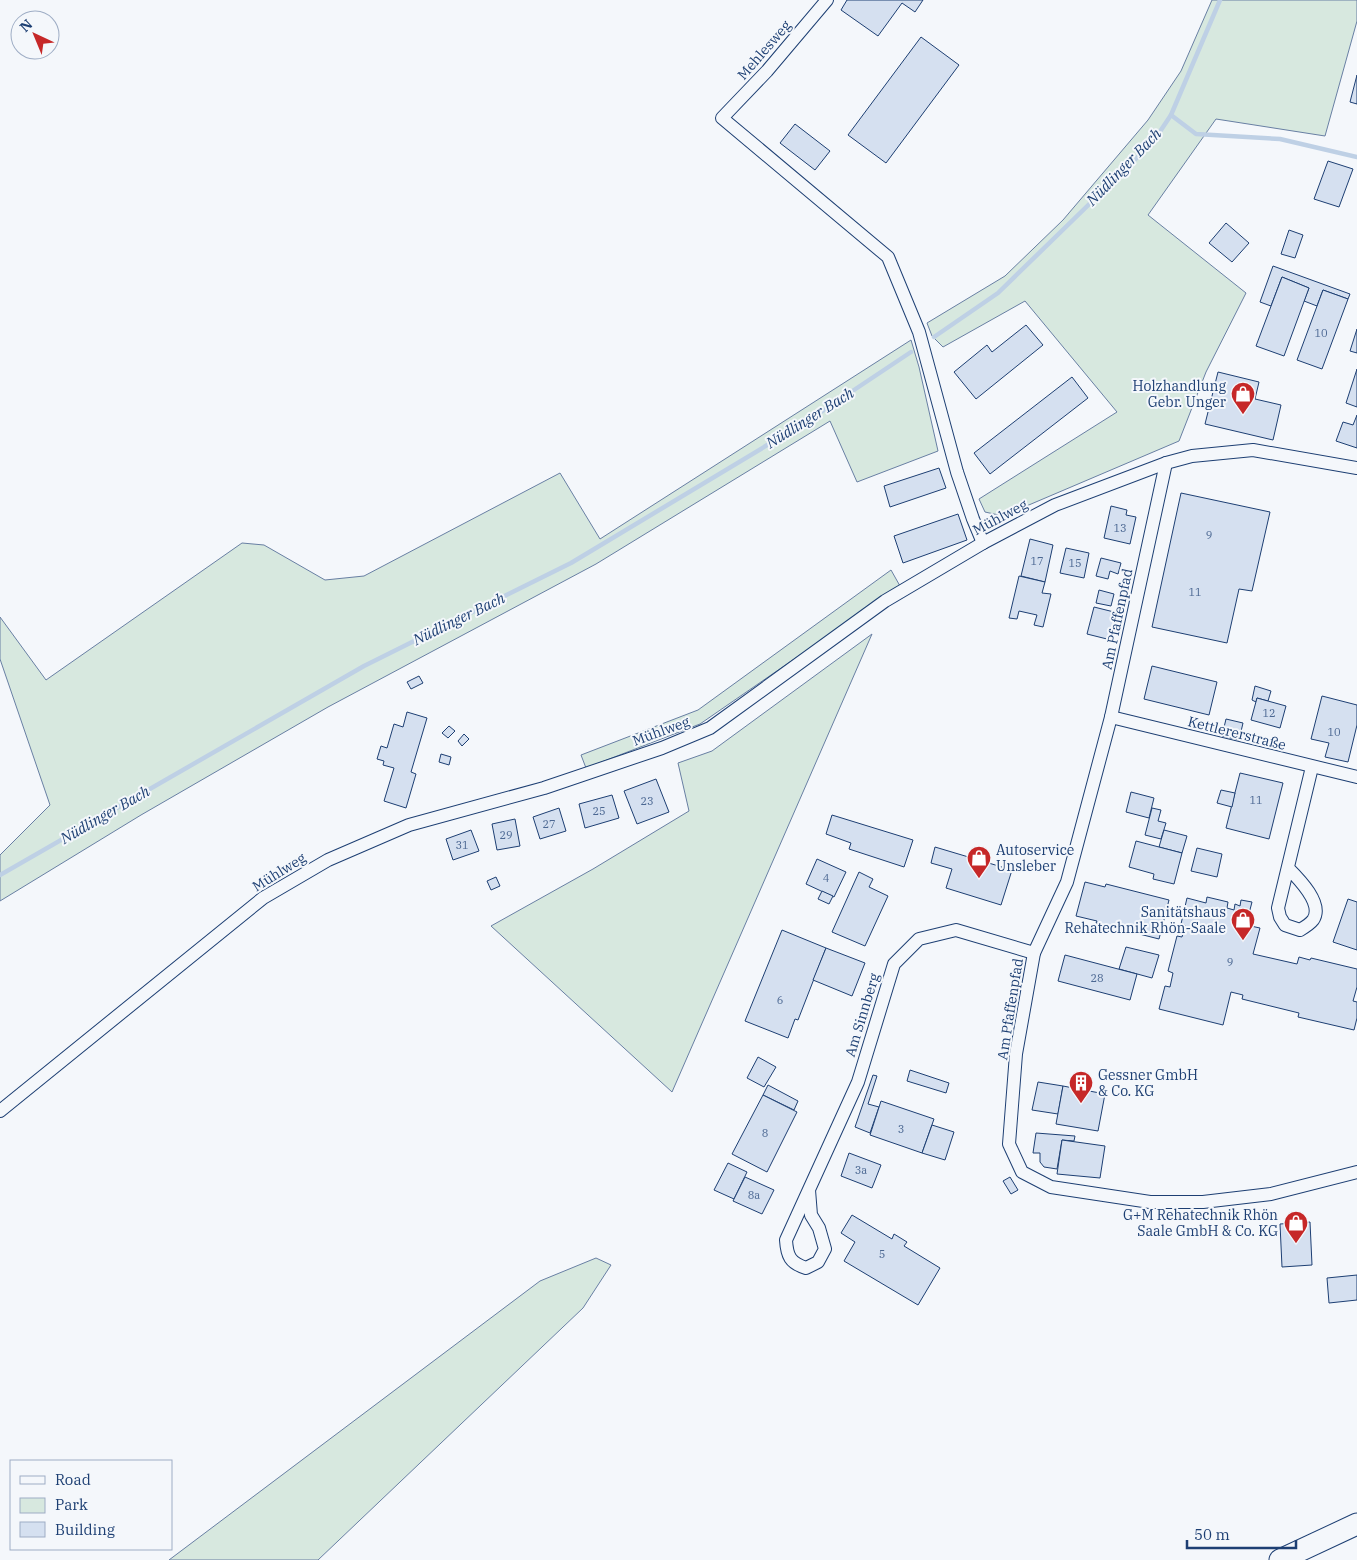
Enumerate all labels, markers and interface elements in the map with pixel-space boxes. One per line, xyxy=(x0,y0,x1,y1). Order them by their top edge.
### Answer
north arrow xyxy=(10,10,60,60)
text: N xyxy=(16,15,36,36)
street label: Mehlesweg xyxy=(733,16,795,83)
water label: Nüdlinger Bach xyxy=(1081,124,1166,210)
house number: 10 xyxy=(1314,326,1328,340)
place label: Holzhandlung Gebr. Unger xyxy=(1133,377,1227,411)
shop icon: Holzhandlung Gebr. Unger xyxy=(1230,381,1256,415)
water label: Nüdlinger Bach xyxy=(761,383,858,453)
street label: Mühlweg xyxy=(969,495,1031,539)
house number: 13 xyxy=(1113,521,1127,535)
house number: 9 xyxy=(1206,528,1212,542)
house number: 17 xyxy=(1030,554,1044,568)
house number: 15 xyxy=(1068,556,1082,570)
street label: Am Pfaffenpfad xyxy=(1098,566,1137,671)
house number: 11 xyxy=(1188,585,1202,599)
water label: Nüdlinger Bach xyxy=(409,588,509,649)
house number: 12 xyxy=(1262,706,1276,720)
street label: Mühlweg xyxy=(630,712,692,750)
street label: Kettlererstraße xyxy=(1186,712,1288,754)
house number: 10 xyxy=(1327,725,1341,739)
water label: Nüdlinger Bach xyxy=(56,781,153,848)
house number: 11 xyxy=(1249,793,1263,807)
house number: 23 xyxy=(640,794,654,808)
house number: 25 xyxy=(592,804,606,818)
house number: 27 xyxy=(542,817,556,831)
house number: 29 xyxy=(499,828,513,842)
house number: 31 xyxy=(455,838,469,852)
place label: Autoservice Unsleber xyxy=(996,841,1074,875)
shop icon: Autoservice Unsleber xyxy=(966,845,992,879)
street label: Mühlweg xyxy=(249,848,309,895)
house number: 4 xyxy=(823,871,830,885)
place label: Sanitätshaus Rehatechnik Rhön-Saale xyxy=(1064,903,1226,937)
shop icon: Sanitätshaus Rehatechnik Rhön-Saale xyxy=(1230,907,1256,941)
house number: 9 xyxy=(1227,955,1233,969)
street label: Am Pfaffenpfad xyxy=(993,956,1027,1061)
street label: Am Sinnberg xyxy=(841,971,883,1059)
house number: 28 xyxy=(1090,971,1104,985)
house number: 6 xyxy=(777,993,783,1007)
place label: Gessner GmbH & Co. KG xyxy=(1098,1066,1198,1100)
building icon: Gessner GmbH & Co. KG xyxy=(1068,1070,1094,1104)
house number: 3 xyxy=(898,1122,904,1136)
house number: 8 xyxy=(762,1126,768,1140)
house number: 3a xyxy=(855,1163,867,1177)
house number: 8a xyxy=(748,1188,760,1202)
place label: G+M Rehatechnik Rhön Saale GmbH & Co. KG xyxy=(1123,1206,1278,1240)
shop icon: G+M Rehatechnik Rhön Saale GmbH & Co. KG xyxy=(1283,1210,1309,1244)
house number: 5 xyxy=(879,1247,885,1261)
legend xyxy=(10,1460,172,1550)
text: Road xyxy=(55,1470,91,1489)
text: Park xyxy=(55,1495,88,1514)
scale bar xyxy=(1187,1518,1296,1550)
text: Building xyxy=(55,1520,115,1539)
text: 50 m xyxy=(1194,1525,1230,1544)

